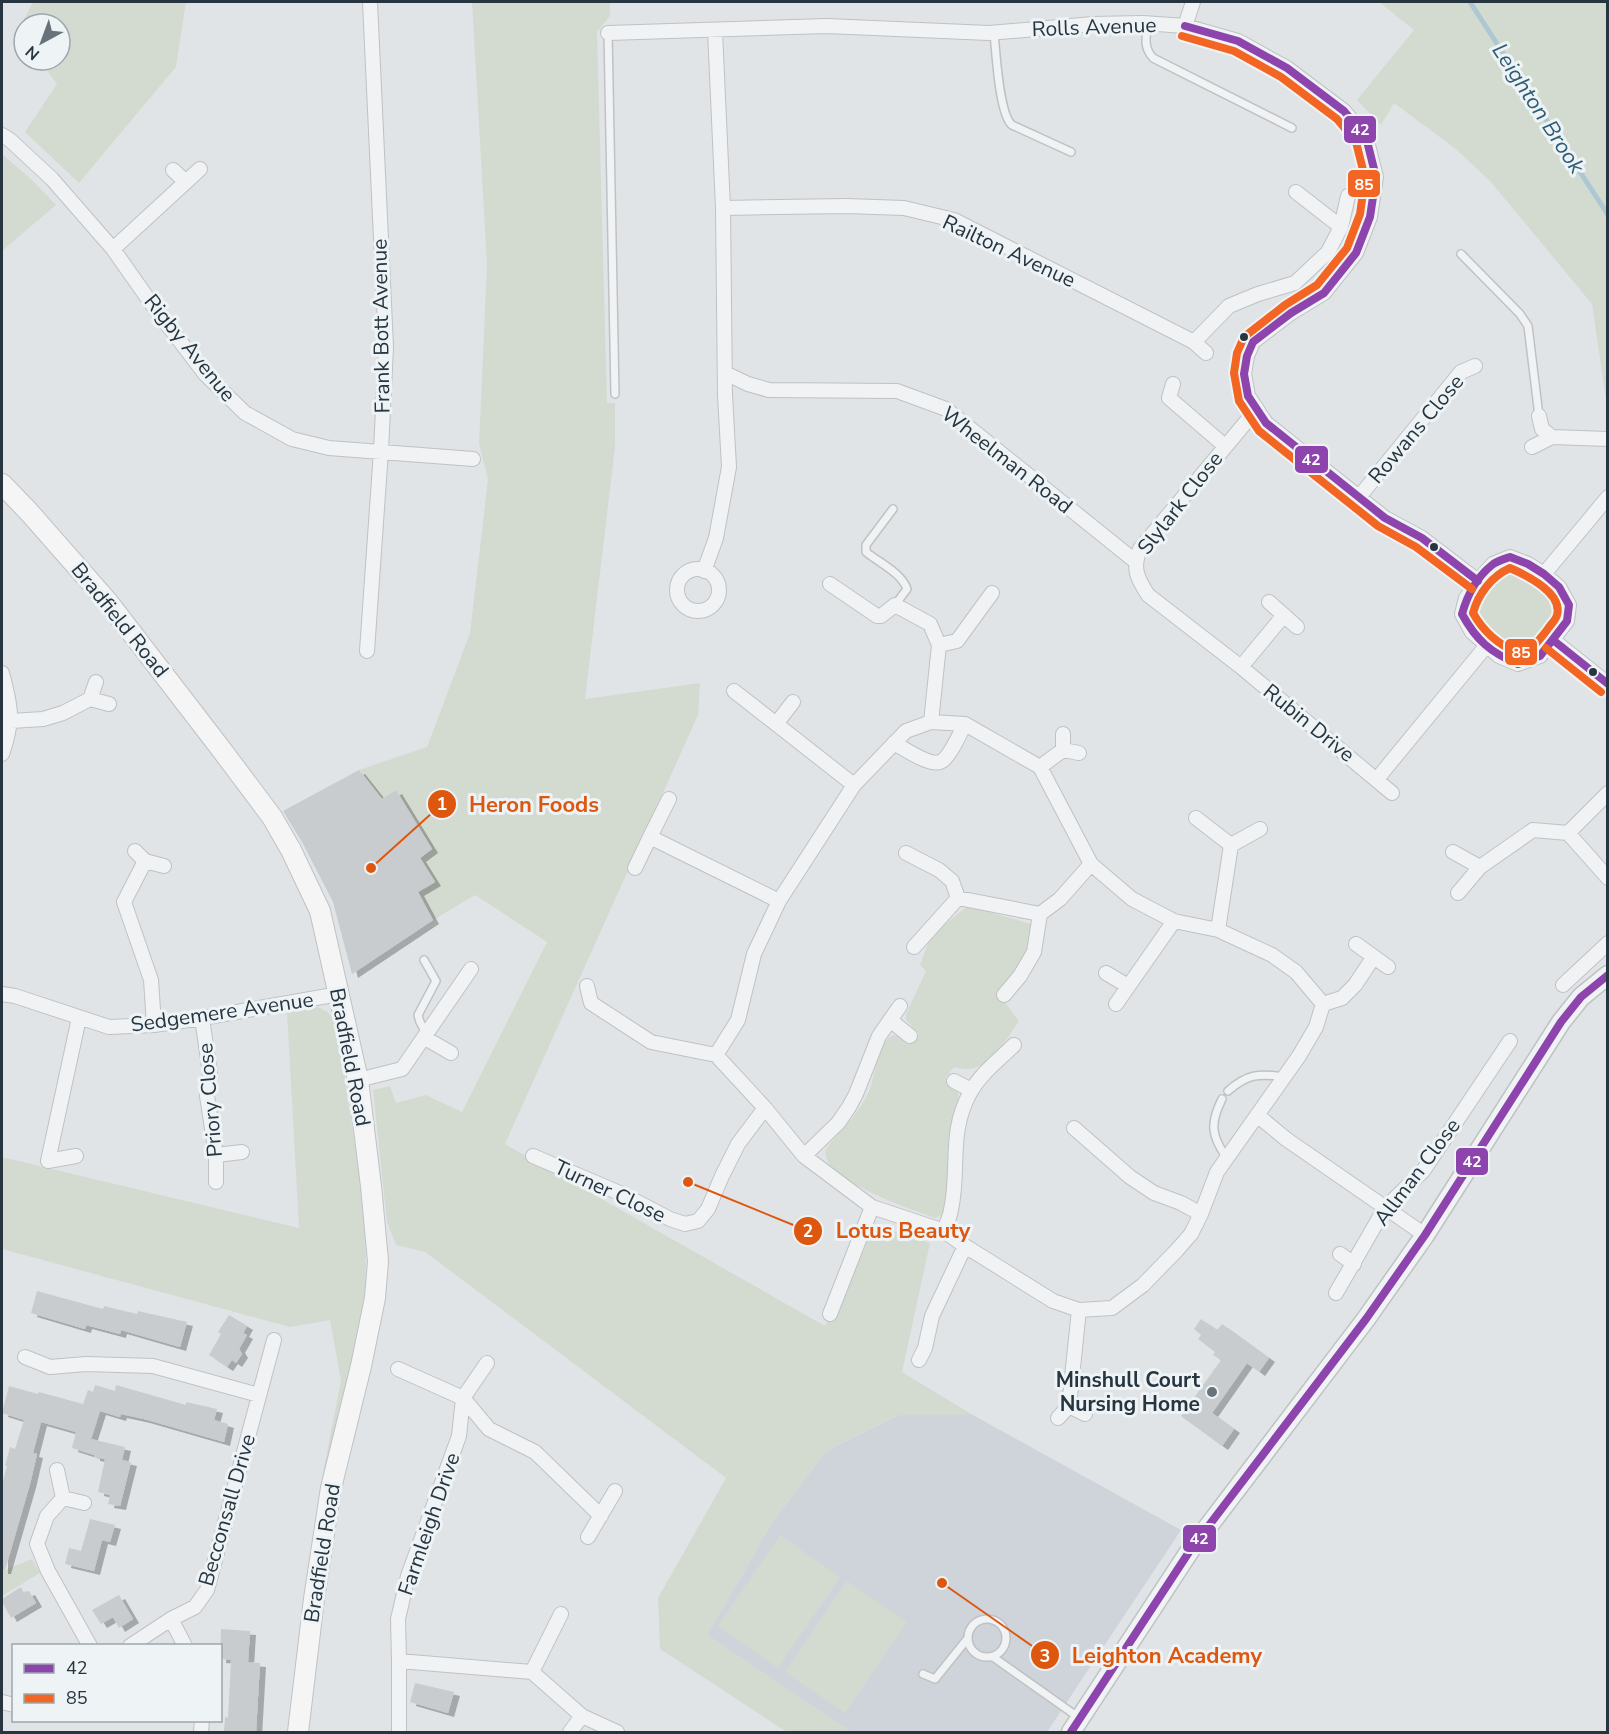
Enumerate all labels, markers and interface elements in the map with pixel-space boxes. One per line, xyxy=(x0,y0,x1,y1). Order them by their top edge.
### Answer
street label: Rolls Avenue xyxy=(1031,11,1157,43)
north arrow xyxy=(12,12,72,72)
water label: Leighton Brook xyxy=(1485,37,1592,180)
text: N xyxy=(21,40,45,65)
line badge: 42 xyxy=(1343,115,1377,144)
text: 42 xyxy=(1350,119,1370,141)
line badge: 85 xyxy=(1347,169,1381,198)
text: 85 xyxy=(1354,174,1374,196)
street label: Railton Avenue xyxy=(938,208,1080,294)
street label: Frank Bott Avenue xyxy=(365,238,397,414)
street label: Rigby Avenue xyxy=(138,288,242,408)
unlabelled marker xyxy=(1238,331,1250,343)
street label: Rowans Close xyxy=(1362,368,1470,490)
street label: Wheelman Road xyxy=(936,400,1078,520)
line badge: 42 xyxy=(1294,445,1329,474)
street label: Slylark Close xyxy=(1131,446,1229,560)
text: 42 xyxy=(1301,449,1321,471)
unlabelled marker xyxy=(1428,541,1440,553)
street label: Bradfield Road xyxy=(65,557,175,683)
line badge: 85 xyxy=(1504,638,1538,666)
text: 85 xyxy=(1511,642,1531,664)
unlabelled marker xyxy=(1587,666,1599,678)
street label: Rubin Drive xyxy=(1257,677,1361,769)
callout: Heron Foods xyxy=(427,784,611,824)
text: Heron Foods xyxy=(469,790,599,820)
text: 1 xyxy=(437,792,447,816)
street label: Sedgemere Avenue xyxy=(129,985,315,1039)
street label: Bradfield Road xyxy=(323,985,377,1129)
street label: Priory Close xyxy=(191,1042,229,1158)
street label: Allman Close xyxy=(1367,1113,1467,1231)
line badge: 42 xyxy=(1455,1147,1489,1176)
text: 42 xyxy=(1462,1151,1482,1173)
street label: Turner Close xyxy=(550,1153,670,1229)
callout: Lotus Beauty xyxy=(793,1211,982,1251)
text: Lotus Beauty xyxy=(836,1216,971,1246)
text: 2 xyxy=(803,1219,813,1243)
place label: Minshull Court Nursing Home xyxy=(1056,1366,1201,1418)
marker: Minshull Court Nursing Home xyxy=(1205,1385,1219,1399)
street label: Becconsall Drive xyxy=(192,1431,262,1589)
street label: Farmleigh Drive xyxy=(391,1449,467,1599)
street label: Bradfield Road xyxy=(297,1481,347,1625)
line badge: 42 xyxy=(1182,1524,1217,1553)
text: 42 xyxy=(1189,1528,1209,1550)
callout: Leighton Academy xyxy=(1030,1635,1274,1675)
text: Leighton Academy xyxy=(1072,1641,1263,1671)
legend xyxy=(12,1644,222,1722)
text: 3 xyxy=(1040,1644,1050,1668)
text: 42 xyxy=(66,1656,88,1680)
text: 85 xyxy=(66,1686,88,1710)

